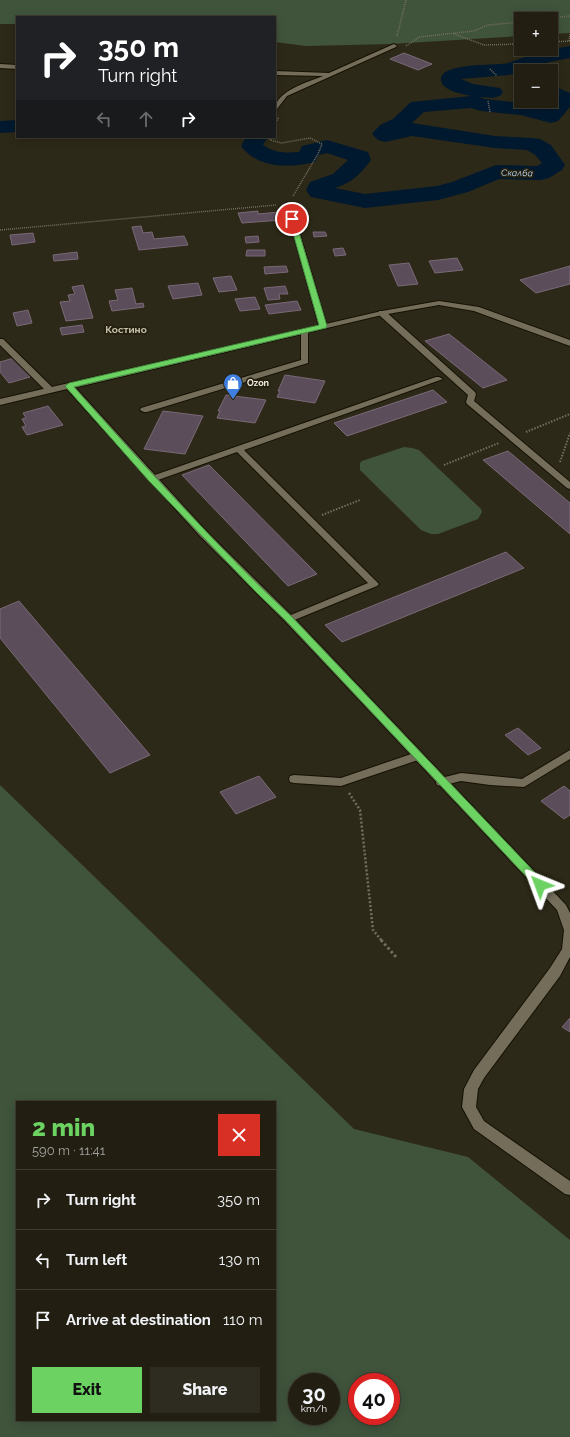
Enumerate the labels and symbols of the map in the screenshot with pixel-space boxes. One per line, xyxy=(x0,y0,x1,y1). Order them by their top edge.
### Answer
water label: Скалба xyxy=(501,168,534,178)
pin xyxy=(275,202,309,236)
district label: Костино xyxy=(105,324,147,335)
shop icon: Ozon xyxy=(222,372,244,400)
place label: Ozon xyxy=(247,378,269,388)
position arrow xyxy=(519,864,561,906)
speed limit sign: 40 xyxy=(348,1373,400,1425)

